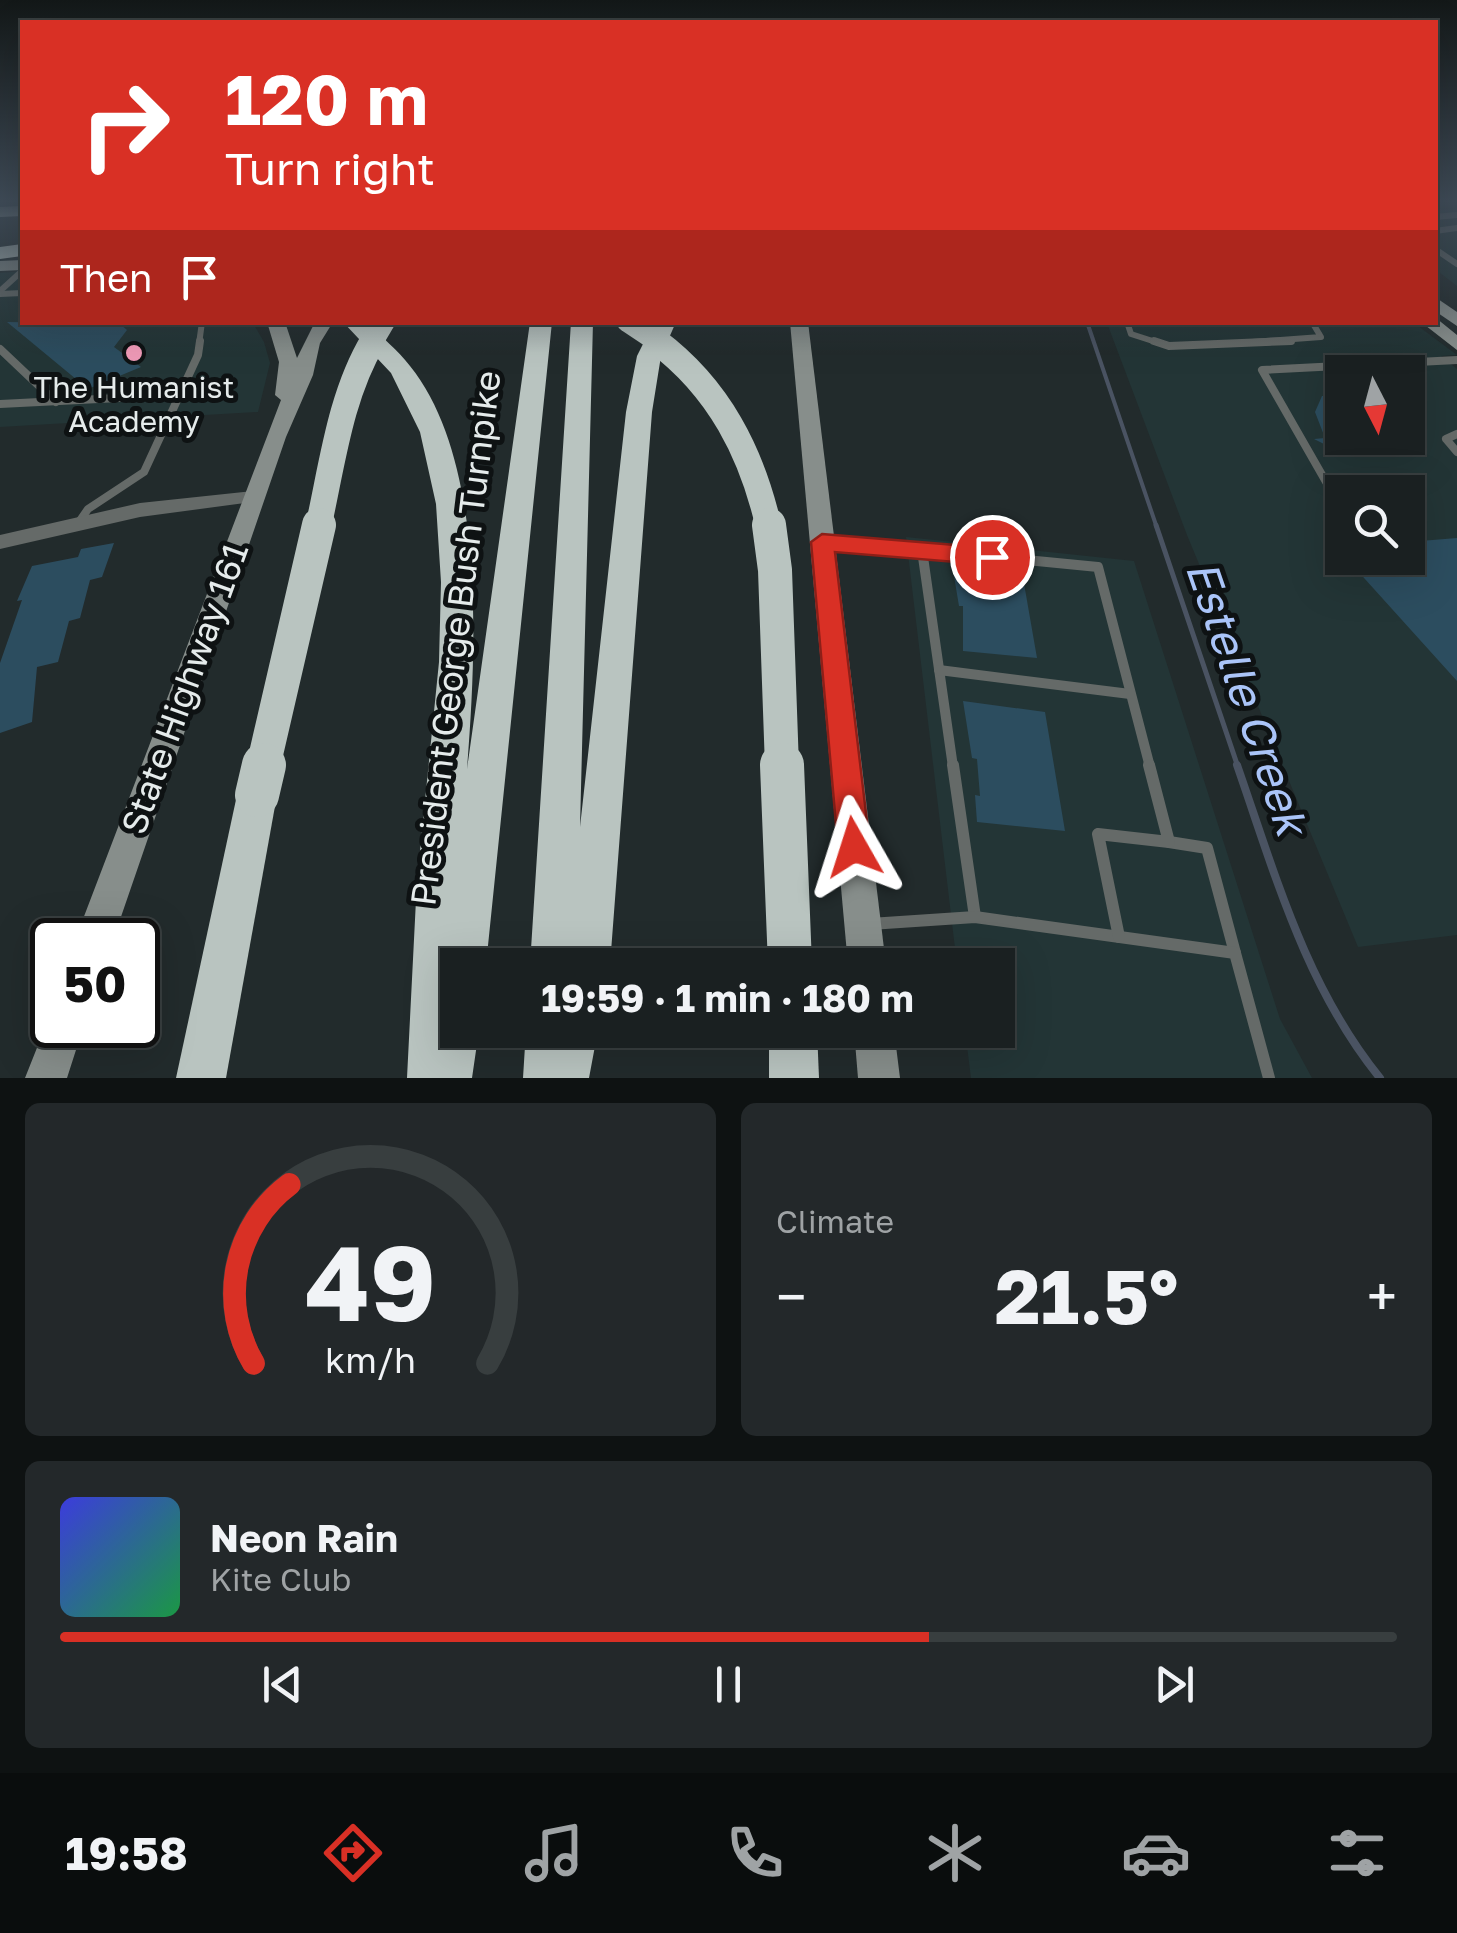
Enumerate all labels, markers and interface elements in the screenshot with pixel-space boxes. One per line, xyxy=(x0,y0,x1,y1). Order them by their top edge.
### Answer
text: 120 m xyxy=(225,56,428,140)
icon: right xyxy=(60,60,190,190)
text: Turn right xyxy=(225,141,435,195)
icon: arrive xyxy=(172,250,227,305)
text: Then xyxy=(60,255,152,300)
marker: The Humanist Academy xyxy=(123,342,145,364)
north arrow xyxy=(1325,355,1425,455)
map controls xyxy=(1325,355,1425,575)
street label: President George Bush Turnpike xyxy=(401,368,509,908)
place label: The Humanist Academy xyxy=(34,369,234,439)
button: search xyxy=(1325,475,1425,575)
pin xyxy=(950,515,1035,600)
icon: arrive xyxy=(965,530,1020,585)
street label: State Highway 161 xyxy=(112,537,256,839)
water label: Estelle Creek xyxy=(1176,553,1322,846)
position arrow xyxy=(802,795,906,899)
speed limit sign: 50 xyxy=(30,918,160,1048)
text: 19:59 · 1 min · 180 m xyxy=(541,975,914,1020)
text: Climate xyxy=(776,1202,894,1240)
text: 49 xyxy=(305,1219,436,1344)
text: 21.5° xyxy=(995,1250,1178,1341)
text: − xyxy=(776,1263,806,1329)
text: + xyxy=(1367,1263,1397,1329)
text: km/h xyxy=(325,1338,416,1381)
text: Neon Rain xyxy=(210,1515,398,1560)
text: Kite Club xyxy=(210,1560,351,1598)
icon: previous xyxy=(255,1657,310,1712)
icon: pause xyxy=(701,1657,756,1712)
icon: next xyxy=(1147,1657,1202,1712)
icon: directions xyxy=(318,1818,388,1888)
icon: music xyxy=(519,1818,589,1888)
icon: phone xyxy=(720,1818,790,1888)
icon: climate xyxy=(920,1818,990,1888)
icon: car xyxy=(1121,1818,1191,1888)
icon: filters xyxy=(1322,1818,1392,1888)
text: 19:58 xyxy=(65,1826,188,1880)

